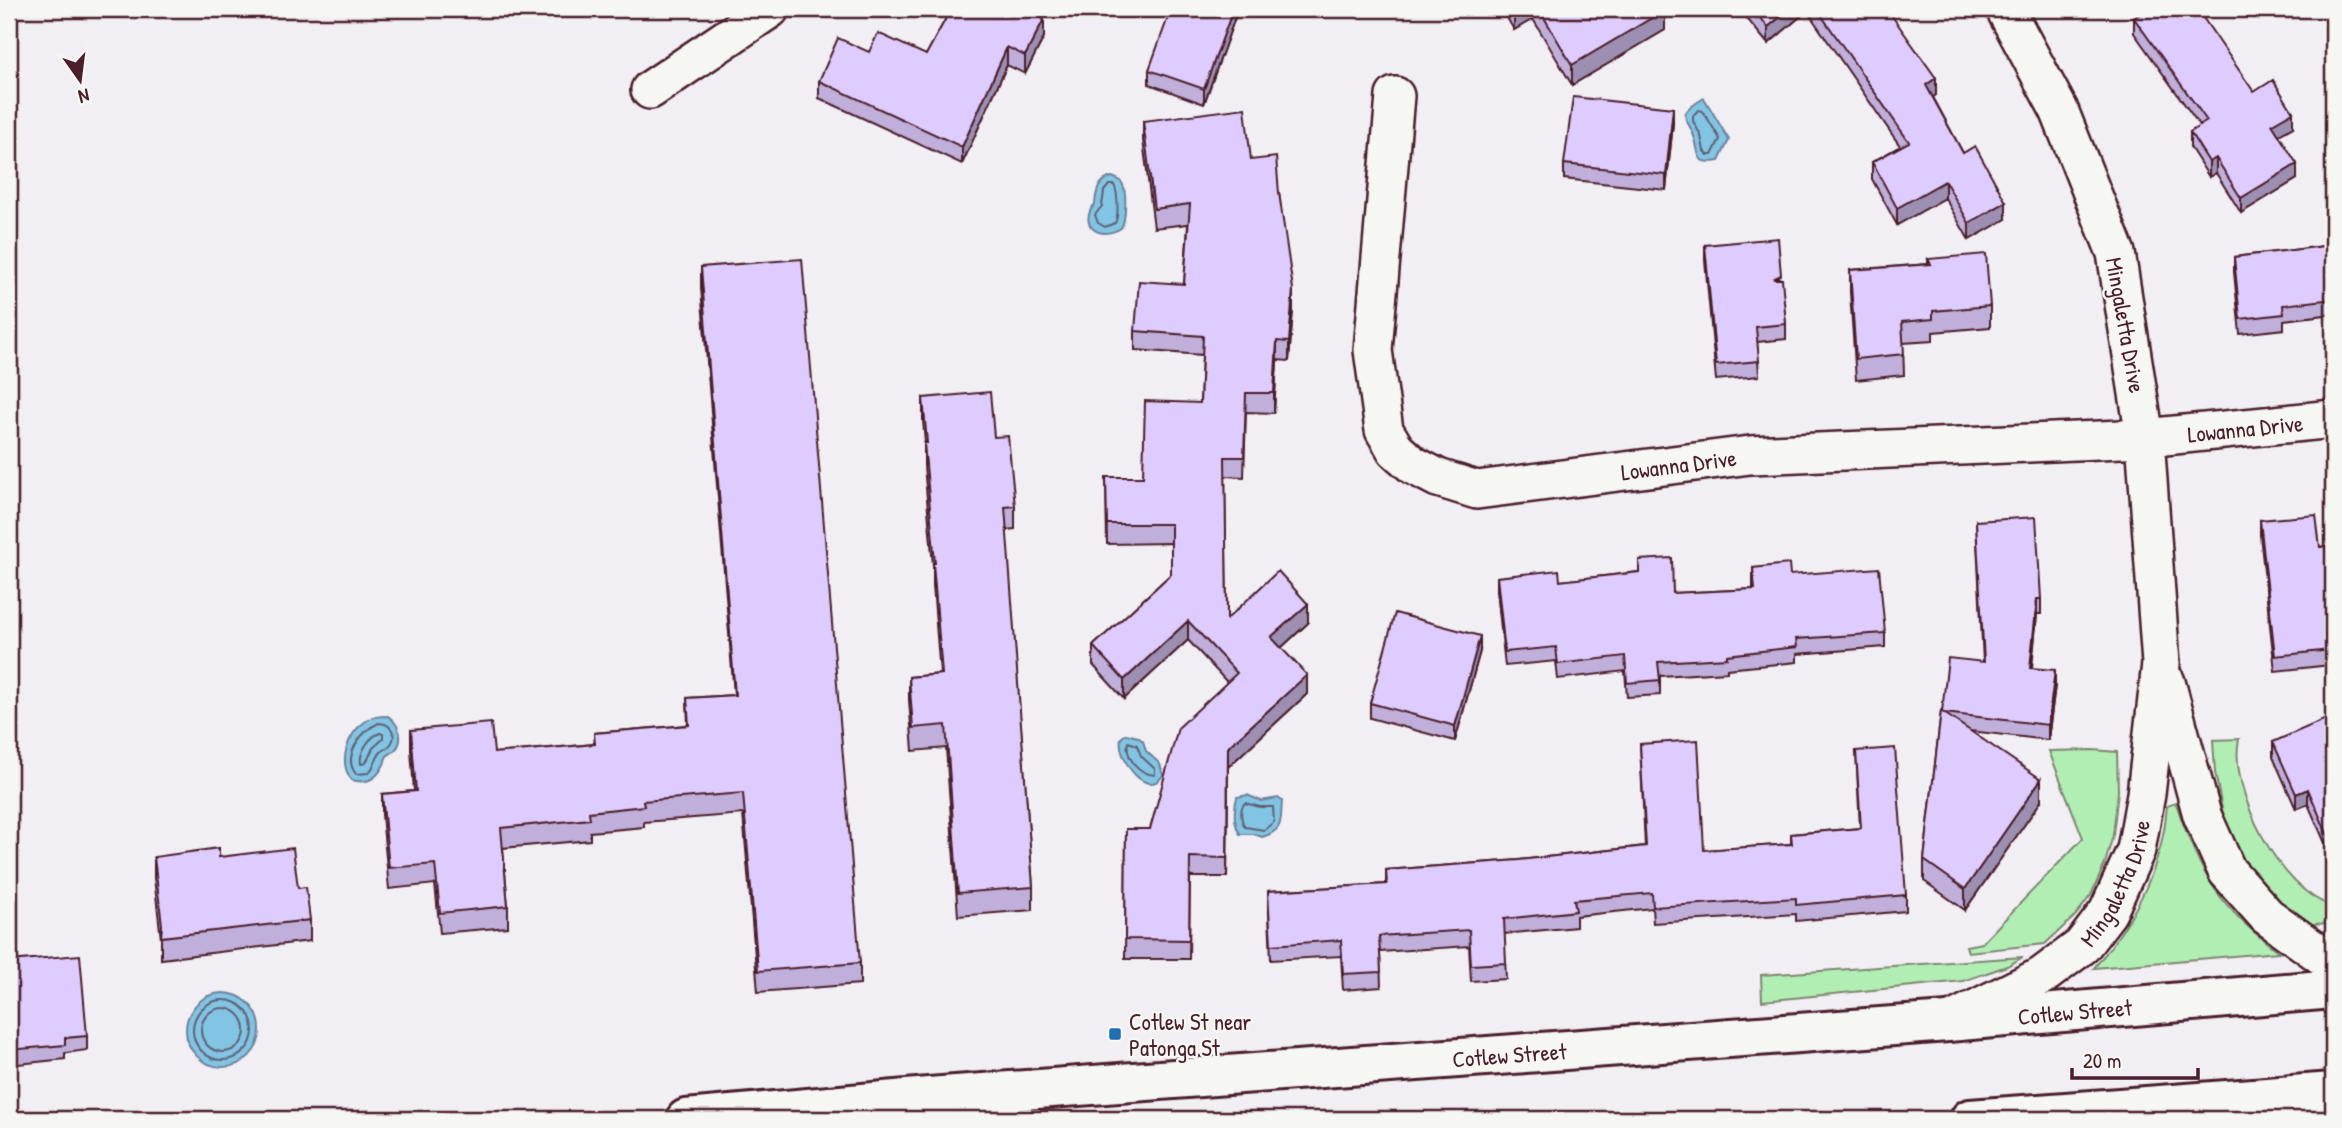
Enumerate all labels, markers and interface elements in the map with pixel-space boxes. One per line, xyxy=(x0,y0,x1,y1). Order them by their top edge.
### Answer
north arrow xyxy=(46,46,116,116)
text: N xyxy=(76,83,92,110)
street label: Mingaletta Drive xyxy=(2099,255,2153,395)
street label: Lowanna Drive xyxy=(2186,407,2304,449)
street label: Lowanna Drive xyxy=(1619,441,1738,487)
street label: Mingaletta Drive xyxy=(2072,817,2157,952)
street label: Cotlew Street xyxy=(2016,991,2134,1031)
place label: Cotlew St near Patonga St xyxy=(1129,1006,1251,1063)
marker: Cotlew St near Patonga St xyxy=(1107,1026,1123,1042)
street label: Cotlew Street xyxy=(1451,1035,1569,1074)
scale bar xyxy=(2072,1037,2198,1081)
text: 20 m xyxy=(2083,1046,2121,1075)

